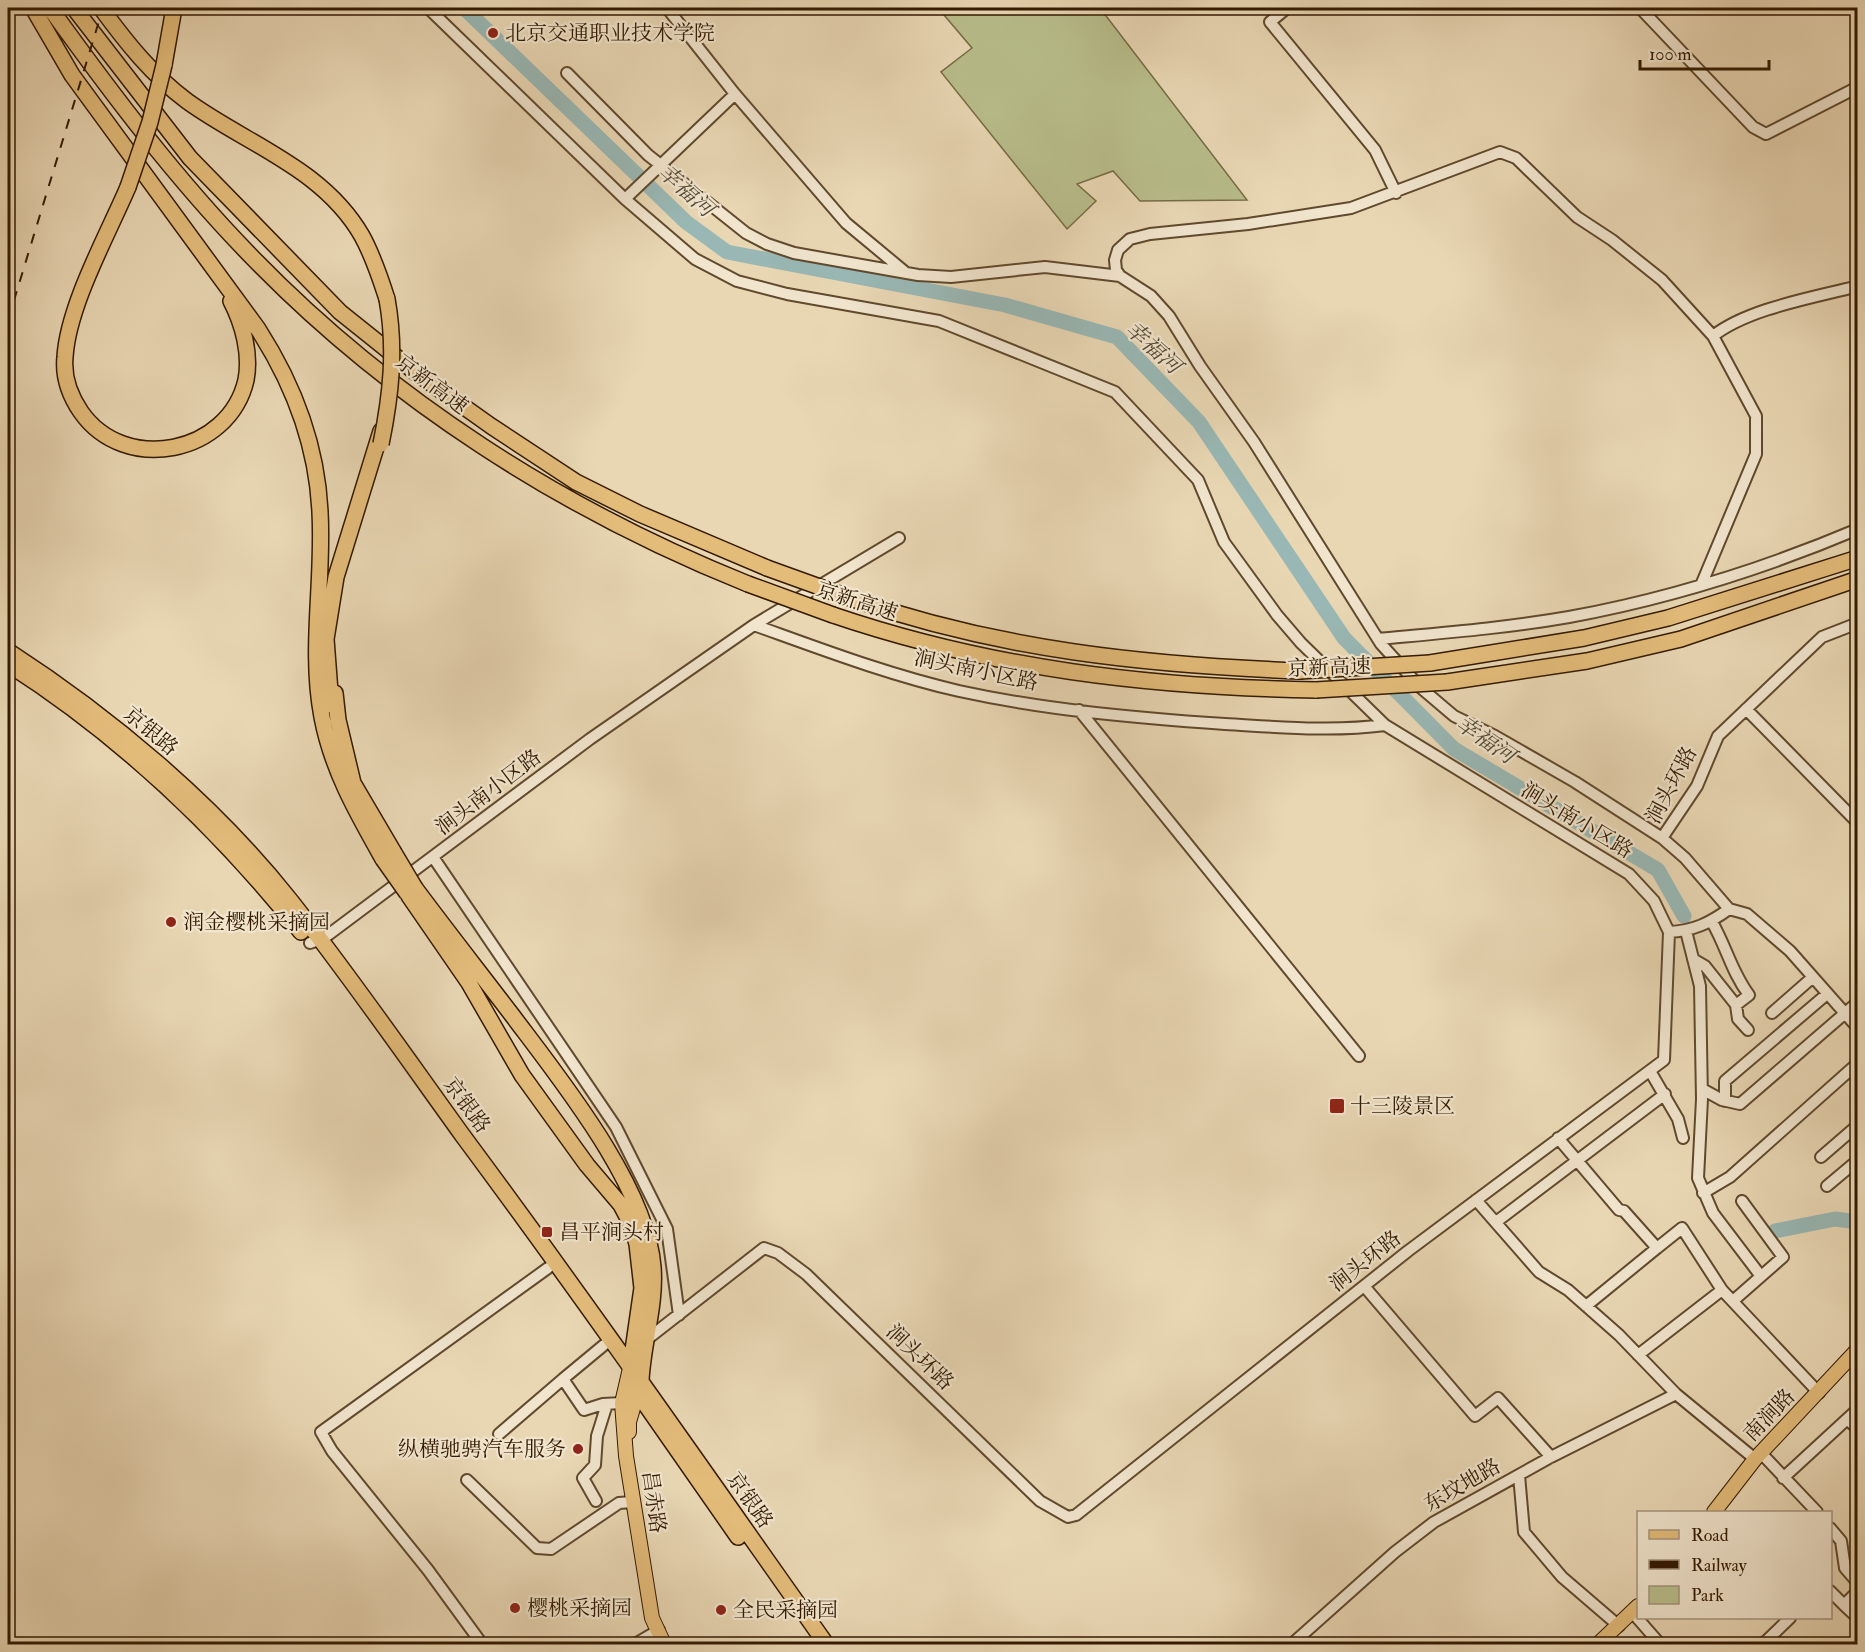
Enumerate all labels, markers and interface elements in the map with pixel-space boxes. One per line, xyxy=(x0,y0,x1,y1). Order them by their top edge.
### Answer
place label: 北京交通职业技术学院 xyxy=(505,20,715,47)
marker: 北京交通职业技术学院 xyxy=(486,26,500,40)
scale bar xyxy=(1640,33,1769,71)
text: 100 m xyxy=(1649,43,1692,66)
water label: 幸福河 xyxy=(652,158,723,226)
water label: 幸福河 xyxy=(1119,315,1190,383)
street label: 京新高速 xyxy=(390,348,473,420)
street label: 京新高速 xyxy=(813,576,901,627)
street label: 涧头南小区路 xyxy=(911,644,1040,697)
street label: 京新高速 xyxy=(1287,653,1371,682)
street label: 京银路 xyxy=(118,701,183,762)
water label: 幸福河 xyxy=(1450,709,1524,773)
street label: 涧头环路 xyxy=(1640,742,1703,829)
street label: 涧头南小区路 xyxy=(430,744,547,841)
street label: 涧头南小区路 xyxy=(1516,776,1638,864)
place label: 润金樱桃采摘园 xyxy=(183,909,330,936)
marker: 润金樱桃采摘园 xyxy=(164,915,178,929)
street label: 京银路 xyxy=(437,1072,496,1139)
place label: 十三陵景区 xyxy=(1350,1093,1455,1120)
marker: 十三陵景区 xyxy=(1328,1097,1346,1115)
place label: 昌平涧头村 xyxy=(559,1219,664,1246)
marker: 昌平涧头村 xyxy=(540,1225,554,1239)
street label: 涧头环路 xyxy=(1324,1225,1407,1298)
street label: 涧头环路 xyxy=(880,1318,959,1396)
street label: 南涧路 xyxy=(1738,1383,1801,1447)
place label: 纵横驰骋汽车服务 xyxy=(398,1436,566,1463)
marker: 纵横驰骋汽车服务 xyxy=(571,1442,585,1456)
street label: 东坟地路 xyxy=(1419,1453,1505,1518)
street label: 京银路 xyxy=(720,1467,779,1534)
street label: 昌赤路 xyxy=(636,1469,671,1535)
legend xyxy=(1637,1511,1832,1619)
text: Road xyxy=(1691,1524,1729,1547)
text: Railway xyxy=(1691,1554,1748,1577)
text: Park xyxy=(1691,1584,1724,1607)
place label: 樱桃采摘园 xyxy=(527,1595,632,1622)
place label: 全民采摘园 xyxy=(733,1597,838,1624)
marker: 樱桃采摘园 xyxy=(508,1601,522,1615)
marker: 全民采摘园 xyxy=(714,1603,728,1617)

